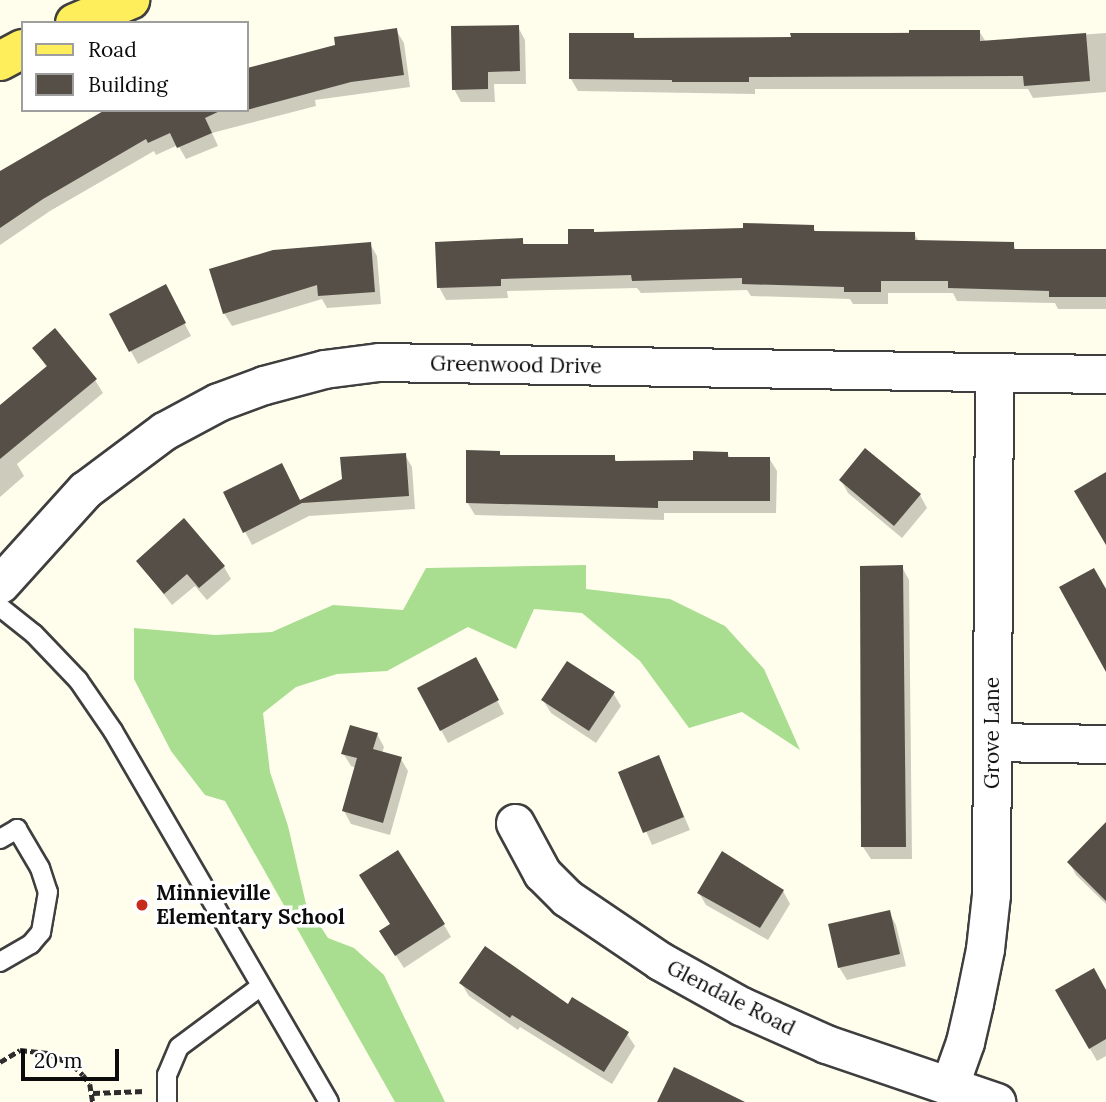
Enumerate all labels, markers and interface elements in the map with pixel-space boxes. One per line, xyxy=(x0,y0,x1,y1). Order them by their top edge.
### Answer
legend xyxy=(21,21,248,112)
text: Road xyxy=(88,36,137,63)
text: Building xyxy=(88,71,168,98)
street label: Greenwood Drive xyxy=(430,351,602,379)
street label: Grove Lane xyxy=(979,677,1005,789)
place label: Minnieville Elementary School xyxy=(156,880,345,930)
marker: Minnieville Elementary School xyxy=(134,897,150,913)
street label: Glendale Road xyxy=(663,955,799,1041)
scale bar xyxy=(24,1036,122,1080)
text: 20 m xyxy=(34,1047,83,1074)

